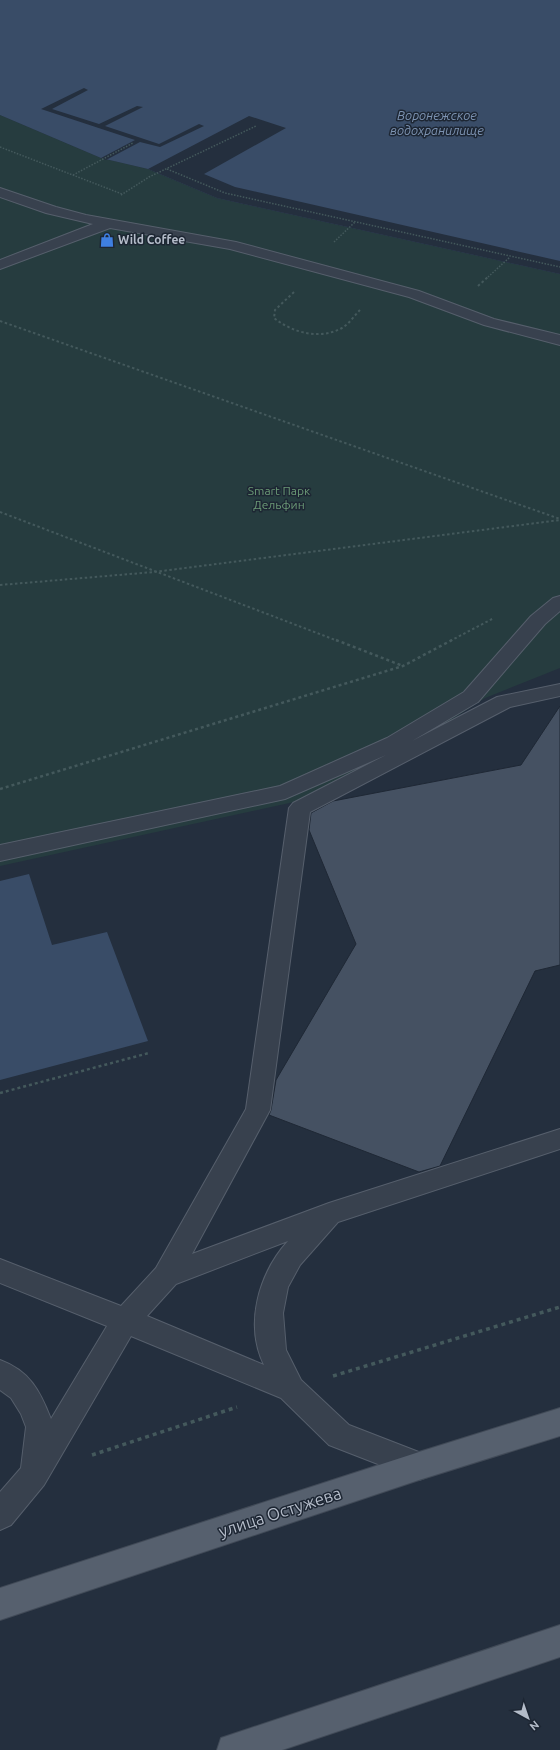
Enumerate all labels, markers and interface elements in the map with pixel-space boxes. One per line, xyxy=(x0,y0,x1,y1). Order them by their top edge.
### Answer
water label: Воронежское водохранилище xyxy=(390,108,484,137)
shop icon: Wild Coffee xyxy=(99,232,115,248)
place label: Wild Coffee xyxy=(118,233,185,246)
park label: Smart Парк Дельфин xyxy=(248,484,310,511)
street label: улица Остужева xyxy=(216,1483,344,1540)
north arrow xyxy=(508,1698,548,1738)
text: N xyxy=(527,1718,541,1733)

